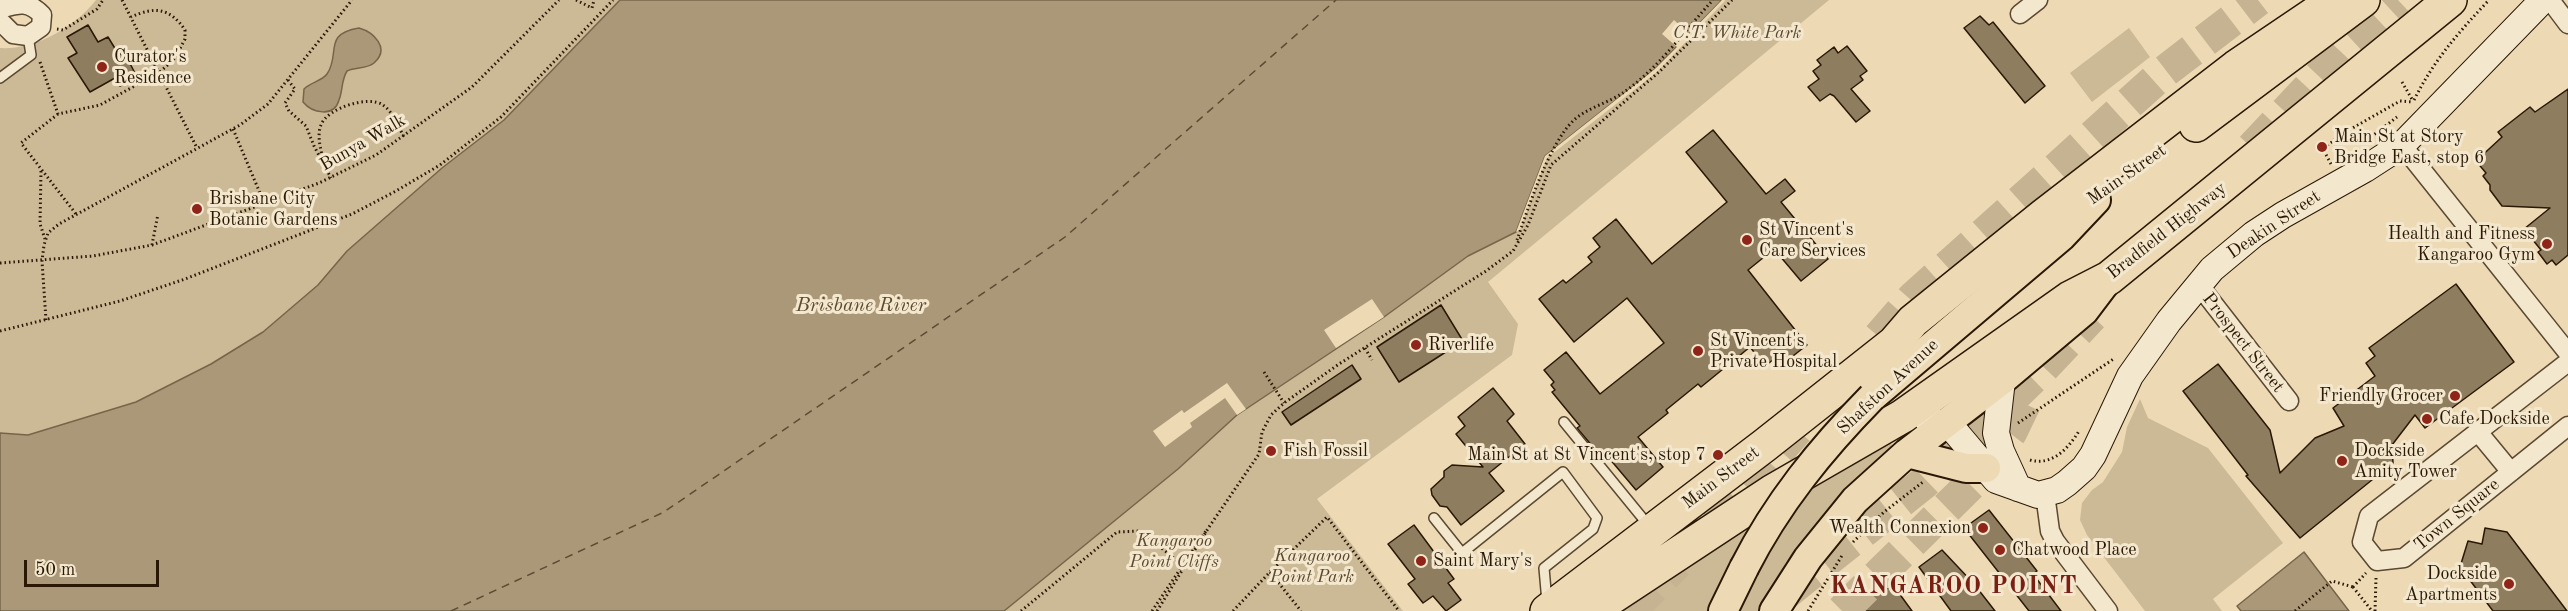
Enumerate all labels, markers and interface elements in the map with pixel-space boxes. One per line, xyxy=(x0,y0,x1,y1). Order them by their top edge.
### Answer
park label: C.T. White Park xyxy=(1673,22,1801,44)
place label: Curator's Residence xyxy=(114,46,191,88)
marker: Curator's Residence xyxy=(95,60,109,74)
street label: Bunya Walk xyxy=(316,110,410,176)
place label: Main St at Story Bridge East, stop 6 xyxy=(2334,126,2484,168)
street label: Main Street xyxy=(2083,140,2171,210)
marker: Main St at Story Bridge East, stop 6 xyxy=(2315,140,2329,154)
street label: Bradfield Highway xyxy=(2103,178,2231,284)
street label: Deakin Street xyxy=(2223,186,2325,264)
place label: Brisbane City Botanic Gardens xyxy=(209,188,337,230)
marker: Brisbane City Botanic Gardens xyxy=(190,202,204,216)
place label: St Vincent's Care Services xyxy=(1759,219,1866,262)
place label: Health and Fitness Kangaroo Gym xyxy=(2388,223,2535,266)
marker: St Vincent's Care Services xyxy=(1740,233,1754,247)
marker: Health and Fitness Kangaroo Gym xyxy=(2540,237,2554,251)
street label: Prospect Street xyxy=(2197,289,2289,397)
water label: Brisbane River xyxy=(796,294,926,318)
place label: St Vincent's Private Hospital xyxy=(1710,330,1837,372)
place label: Riverlife xyxy=(1428,334,1494,356)
street label: Shafston Avenue xyxy=(1833,335,1943,439)
marker: Riverlife xyxy=(1409,338,1423,352)
marker: St Vincent's Private Hospital xyxy=(1691,344,1705,358)
place label: Friendly Grocer xyxy=(2319,385,2443,407)
marker: Friendly Grocer xyxy=(2448,389,2462,403)
place label: Cafe Dockside xyxy=(2439,408,2550,430)
marker: Cafe Dockside xyxy=(2420,412,2434,426)
place label: Fish Fossil xyxy=(1283,440,1368,462)
place label: Dockside Amity Tower xyxy=(2354,440,2457,482)
street label: Main Street xyxy=(1678,442,1764,514)
marker: Fish Fossil xyxy=(1264,444,1278,458)
place label: Main St at St Vincent's, stop 7 xyxy=(1467,444,1706,466)
marker: Main St at St Vincent's, stop 7 xyxy=(1711,448,1725,462)
marker: Dockside Amity Tower xyxy=(2335,454,2349,468)
street label: Town Square xyxy=(2410,474,2504,556)
place label: Wealth Connexion xyxy=(1829,517,1971,539)
marker: Wealth Connexion xyxy=(1976,521,1990,535)
park label: Kangaroo Point Cliffs xyxy=(1129,530,1219,572)
place label: Chatwood Place xyxy=(2012,539,2137,561)
marker: Chatwood Place xyxy=(1993,543,2007,557)
park label: Kangaroo Point Park xyxy=(1270,545,1354,588)
scale bar xyxy=(27,548,162,586)
place label: Saint Mary's xyxy=(1433,550,1532,572)
marker: Saint Mary's xyxy=(1414,554,1428,568)
text: 50 m xyxy=(35,561,75,579)
place label: Dockside Apartments xyxy=(2405,563,2497,606)
district label: KANGAROO POINT xyxy=(1830,573,2078,601)
marker: Dockside Apartments xyxy=(2502,577,2516,591)

